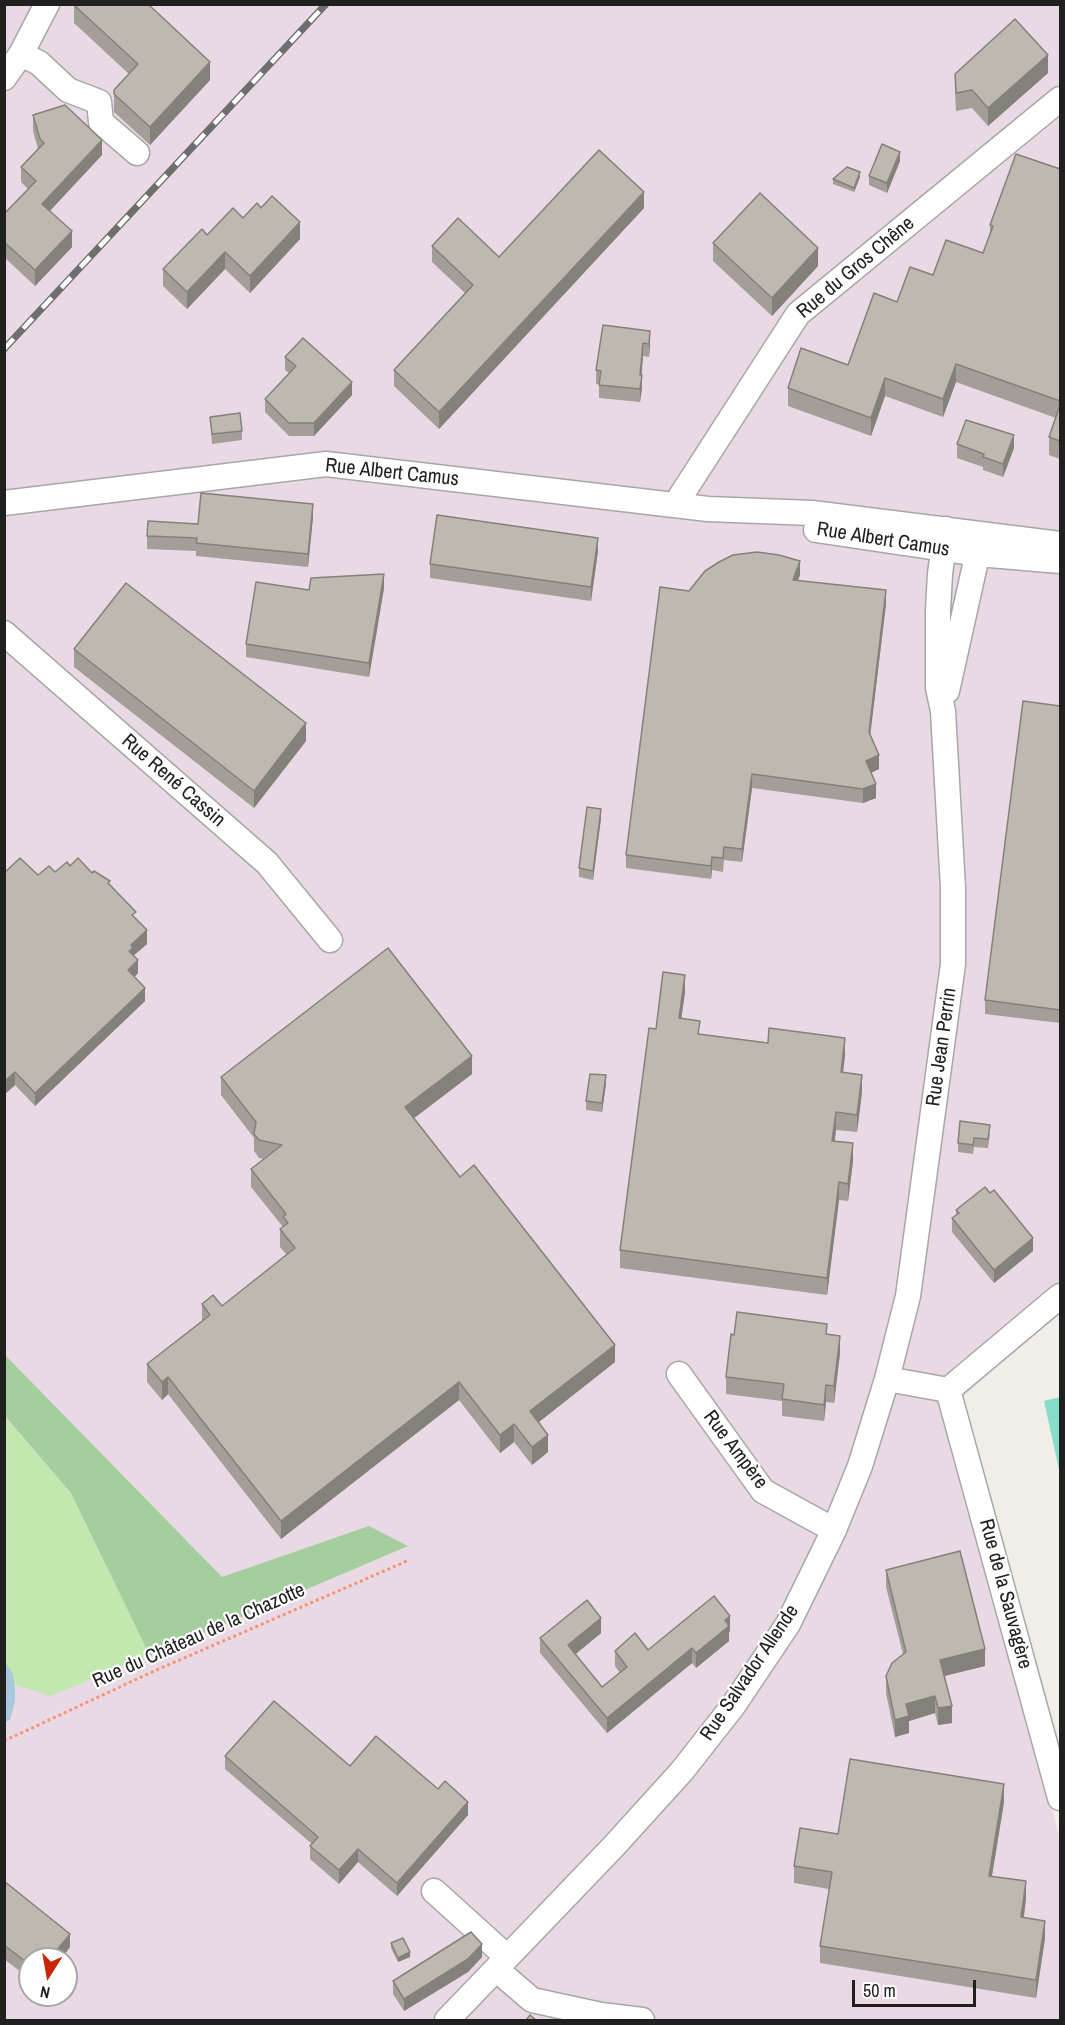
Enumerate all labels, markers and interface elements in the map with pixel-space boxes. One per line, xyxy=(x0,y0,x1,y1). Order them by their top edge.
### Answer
street label: Rue du Gros Chêne xyxy=(792,212,920,324)
street label: Rue Albert Camus xyxy=(324,454,460,492)
street label: Rue Albert Camus xyxy=(815,518,951,562)
street label: Rue René Cassin xyxy=(116,729,230,833)
street label: Rue Jean Perrin xyxy=(922,986,962,1108)
street label: Rue Ampère xyxy=(698,1406,772,1494)
street label: Rue de la Sauvagère xyxy=(973,1516,1037,1672)
street label: Rue du Château de la Chazotte xyxy=(89,1578,309,1694)
street label: Rue Salvador Allende xyxy=(696,1601,804,1745)
north arrow xyxy=(18,1947,78,2007)
scale bar xyxy=(855,1968,980,2006)
text: 50 m xyxy=(863,1978,896,2003)
text: N xyxy=(38,1981,52,2004)

